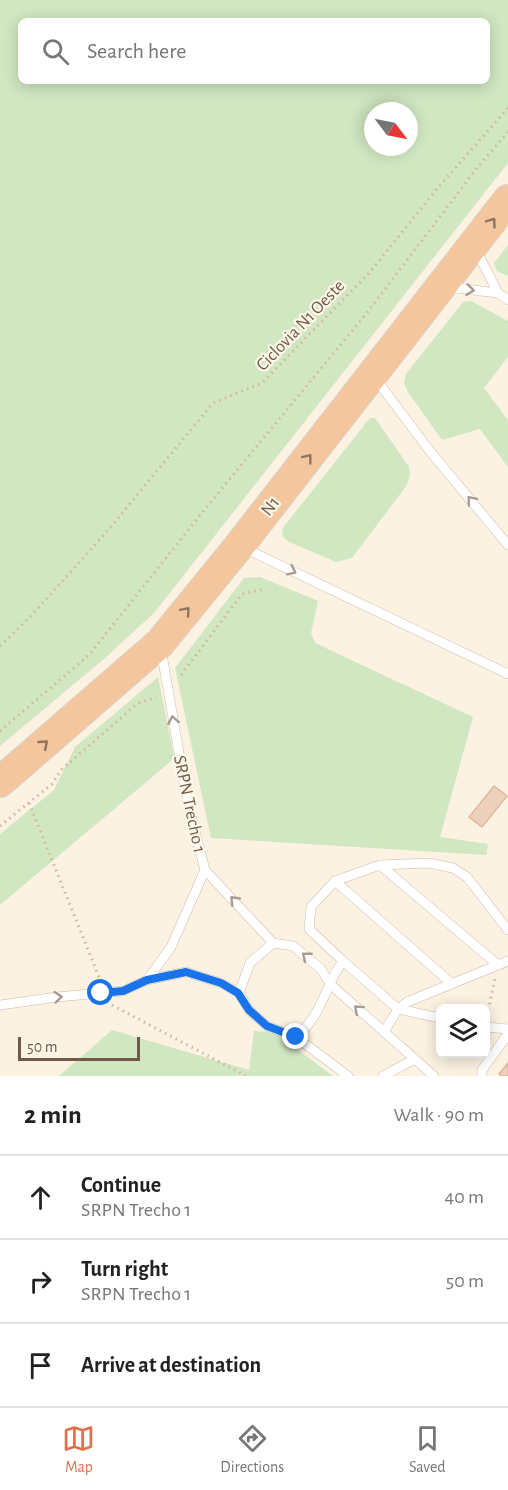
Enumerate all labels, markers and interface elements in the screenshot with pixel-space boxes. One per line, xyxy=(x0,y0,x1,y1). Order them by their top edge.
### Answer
search box xyxy=(18,18,490,84)
icon: search xyxy=(39,35,72,68)
text: Search here xyxy=(87,40,186,62)
north arrow xyxy=(364,102,418,156)
one-way arrow xyxy=(485,217,496,228)
street label: Ciclovia N1 Oeste xyxy=(253,277,348,375)
one-way arrow xyxy=(465,283,474,296)
one-way arrow xyxy=(300,454,311,465)
street label: N1 xyxy=(258,494,284,519)
one-way arrow xyxy=(467,496,478,507)
one-way arrow xyxy=(285,564,296,575)
one-way arrow xyxy=(179,607,190,618)
one-way arrow xyxy=(167,715,180,725)
one-way arrow xyxy=(37,740,48,751)
street label: SRPN Trecho 1 xyxy=(170,754,208,855)
one-way arrow xyxy=(230,896,241,907)
one-way arrow xyxy=(302,953,313,964)
route start xyxy=(87,979,113,1005)
one-way arrow xyxy=(53,991,62,1004)
map controls xyxy=(436,1004,490,1058)
button: layers xyxy=(436,1004,490,1058)
one-way arrow xyxy=(355,1005,365,1016)
route end xyxy=(282,1023,308,1049)
scale bar xyxy=(18,1034,140,1062)
text: 50 m xyxy=(27,1039,58,1055)
text: 2 min xyxy=(24,1102,82,1128)
text: Walk · 90 m xyxy=(393,1105,484,1125)
text: Continue xyxy=(81,1174,161,1196)
icon: ahead xyxy=(24,1181,57,1214)
text: 40 m xyxy=(445,1187,484,1207)
text: SRPN Trecho 1 xyxy=(81,1200,191,1220)
text: Turn right xyxy=(81,1258,168,1280)
icon: right xyxy=(24,1265,57,1298)
text: 50 m xyxy=(446,1271,484,1291)
text: SRPN Trecho 1 xyxy=(81,1284,191,1304)
icon: arrive xyxy=(24,1349,57,1382)
text: Arrive at destination xyxy=(81,1354,261,1376)
tab: Map xyxy=(62,1422,95,1477)
tab: Directions xyxy=(220,1422,284,1477)
tab: Saved xyxy=(409,1422,446,1477)

